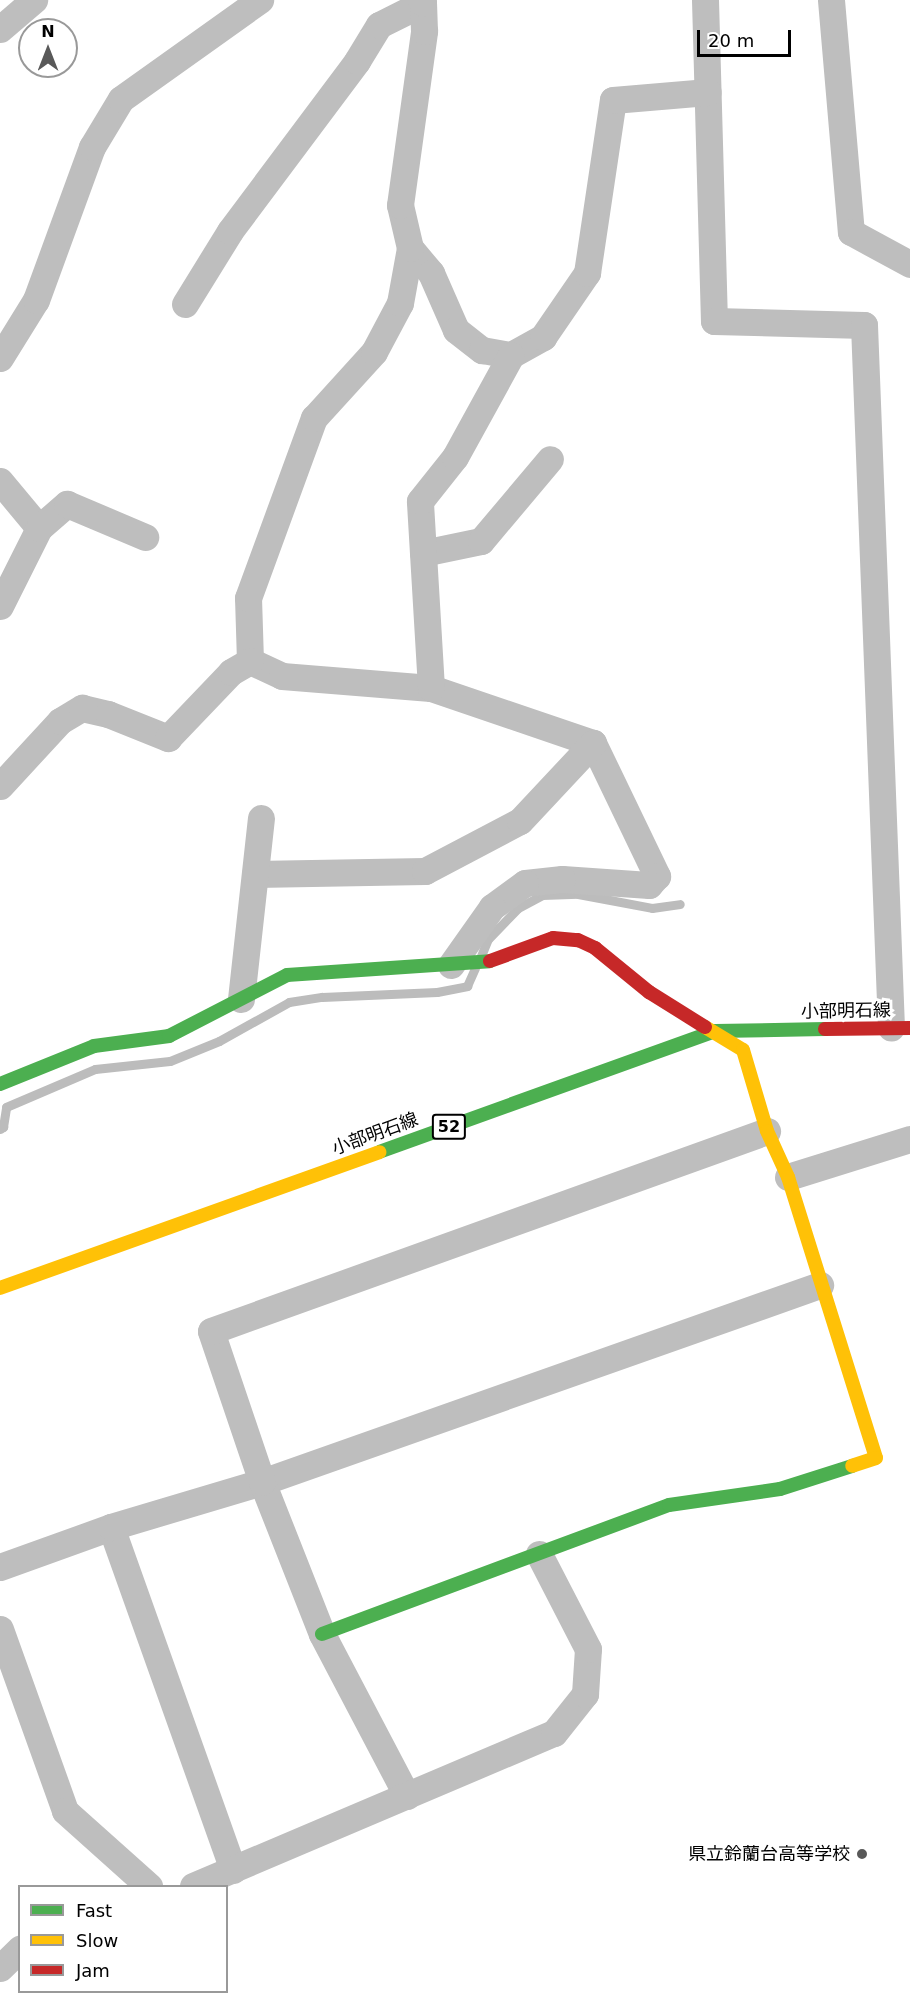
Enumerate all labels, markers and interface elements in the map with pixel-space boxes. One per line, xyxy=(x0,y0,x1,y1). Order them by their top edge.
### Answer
north arrow xyxy=(18,18,78,78)
scale bar xyxy=(700,18,794,56)
text: N xyxy=(41,22,55,41)
text: 20 m xyxy=(708,30,754,51)
street label: 小部明石線 xyxy=(801,999,891,1023)
street label: 小部明石線 xyxy=(329,1108,421,1160)
road number: 52 xyxy=(431,1114,467,1140)
place label: 県立鈴蘭台高等学校 xyxy=(688,1843,850,1865)
marker: 県立鈴蘭台高等学校 xyxy=(855,1847,869,1861)
legend xyxy=(18,1885,228,1993)
text: Fast xyxy=(76,1900,112,1921)
text: Slow xyxy=(76,1930,118,1951)
text: Jam xyxy=(76,1960,110,1981)

